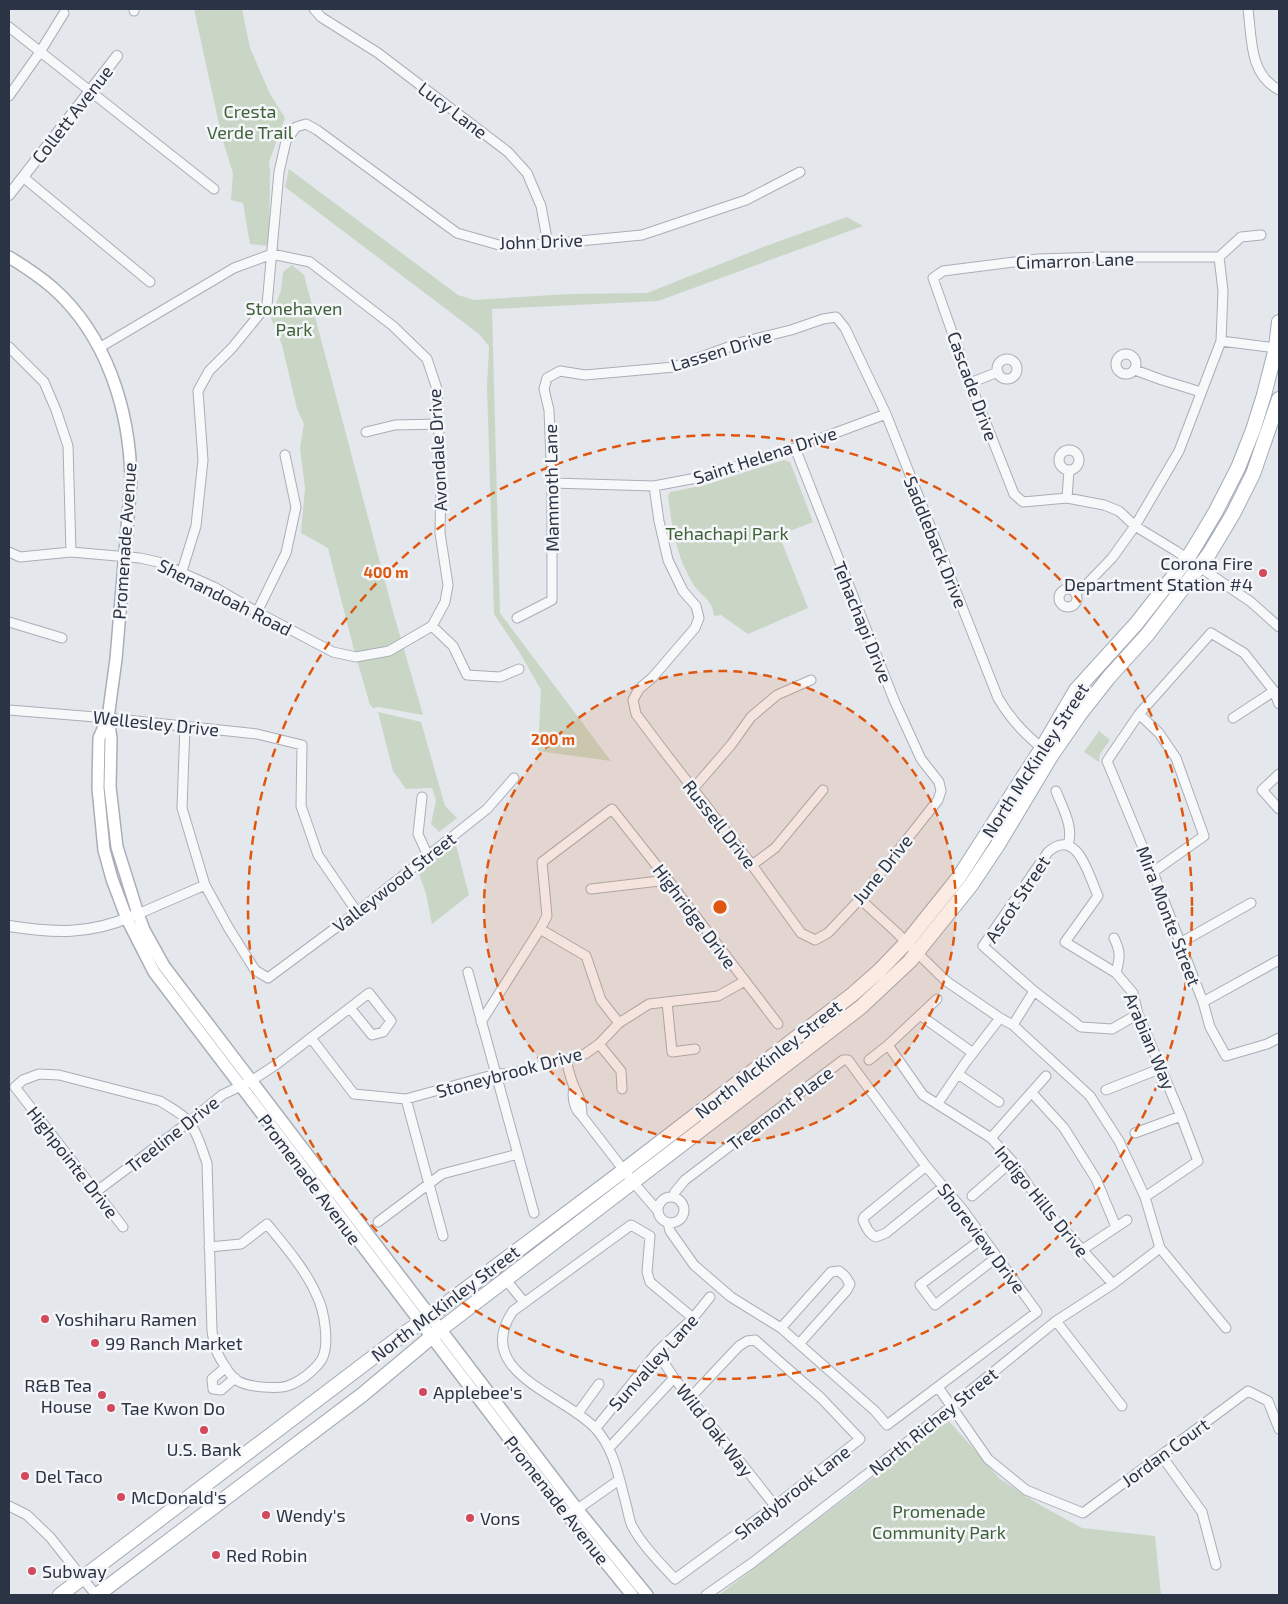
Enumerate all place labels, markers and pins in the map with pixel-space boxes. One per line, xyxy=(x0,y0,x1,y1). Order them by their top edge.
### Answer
place label: Corona Fire Department Station #4 xyxy=(1064,552,1253,595)
marker: Corona Fire Department Station #4 xyxy=(1257,567,1269,579)
centre of rings xyxy=(711,898,729,916)
place label: Yoshiharu Ramen xyxy=(55,1308,197,1330)
marker: Yoshiharu Ramen xyxy=(39,1313,51,1325)
place label: 99 Ranch Market xyxy=(105,1332,243,1354)
marker: 99 Ranch Market xyxy=(89,1337,101,1349)
place label: R&B Tea House xyxy=(24,1374,92,1417)
place label: Applebee's xyxy=(433,1381,522,1403)
marker: Applebee's xyxy=(417,1386,429,1398)
marker: R&B Tea House xyxy=(96,1389,108,1401)
place label: Tae Kwon Do xyxy=(121,1397,225,1419)
marker: Tae Kwon Do xyxy=(105,1402,117,1414)
marker: U.S. Bank xyxy=(198,1424,210,1436)
place label: U.S. Bank xyxy=(167,1438,241,1460)
place label: Del Taco xyxy=(35,1465,103,1487)
marker: Del Taco xyxy=(19,1470,31,1482)
place label: McDonald's xyxy=(131,1486,227,1508)
marker: McDonald's xyxy=(115,1491,127,1503)
place label: Wendy's xyxy=(276,1504,346,1526)
place label: Vons xyxy=(480,1507,520,1529)
marker: Wendy's xyxy=(260,1509,272,1521)
marker: Vons xyxy=(464,1512,476,1524)
place label: Red Robin xyxy=(226,1544,307,1566)
marker: Red Robin xyxy=(210,1549,222,1561)
place label: Subway xyxy=(42,1560,107,1582)
marker: Subway xyxy=(26,1565,38,1577)

